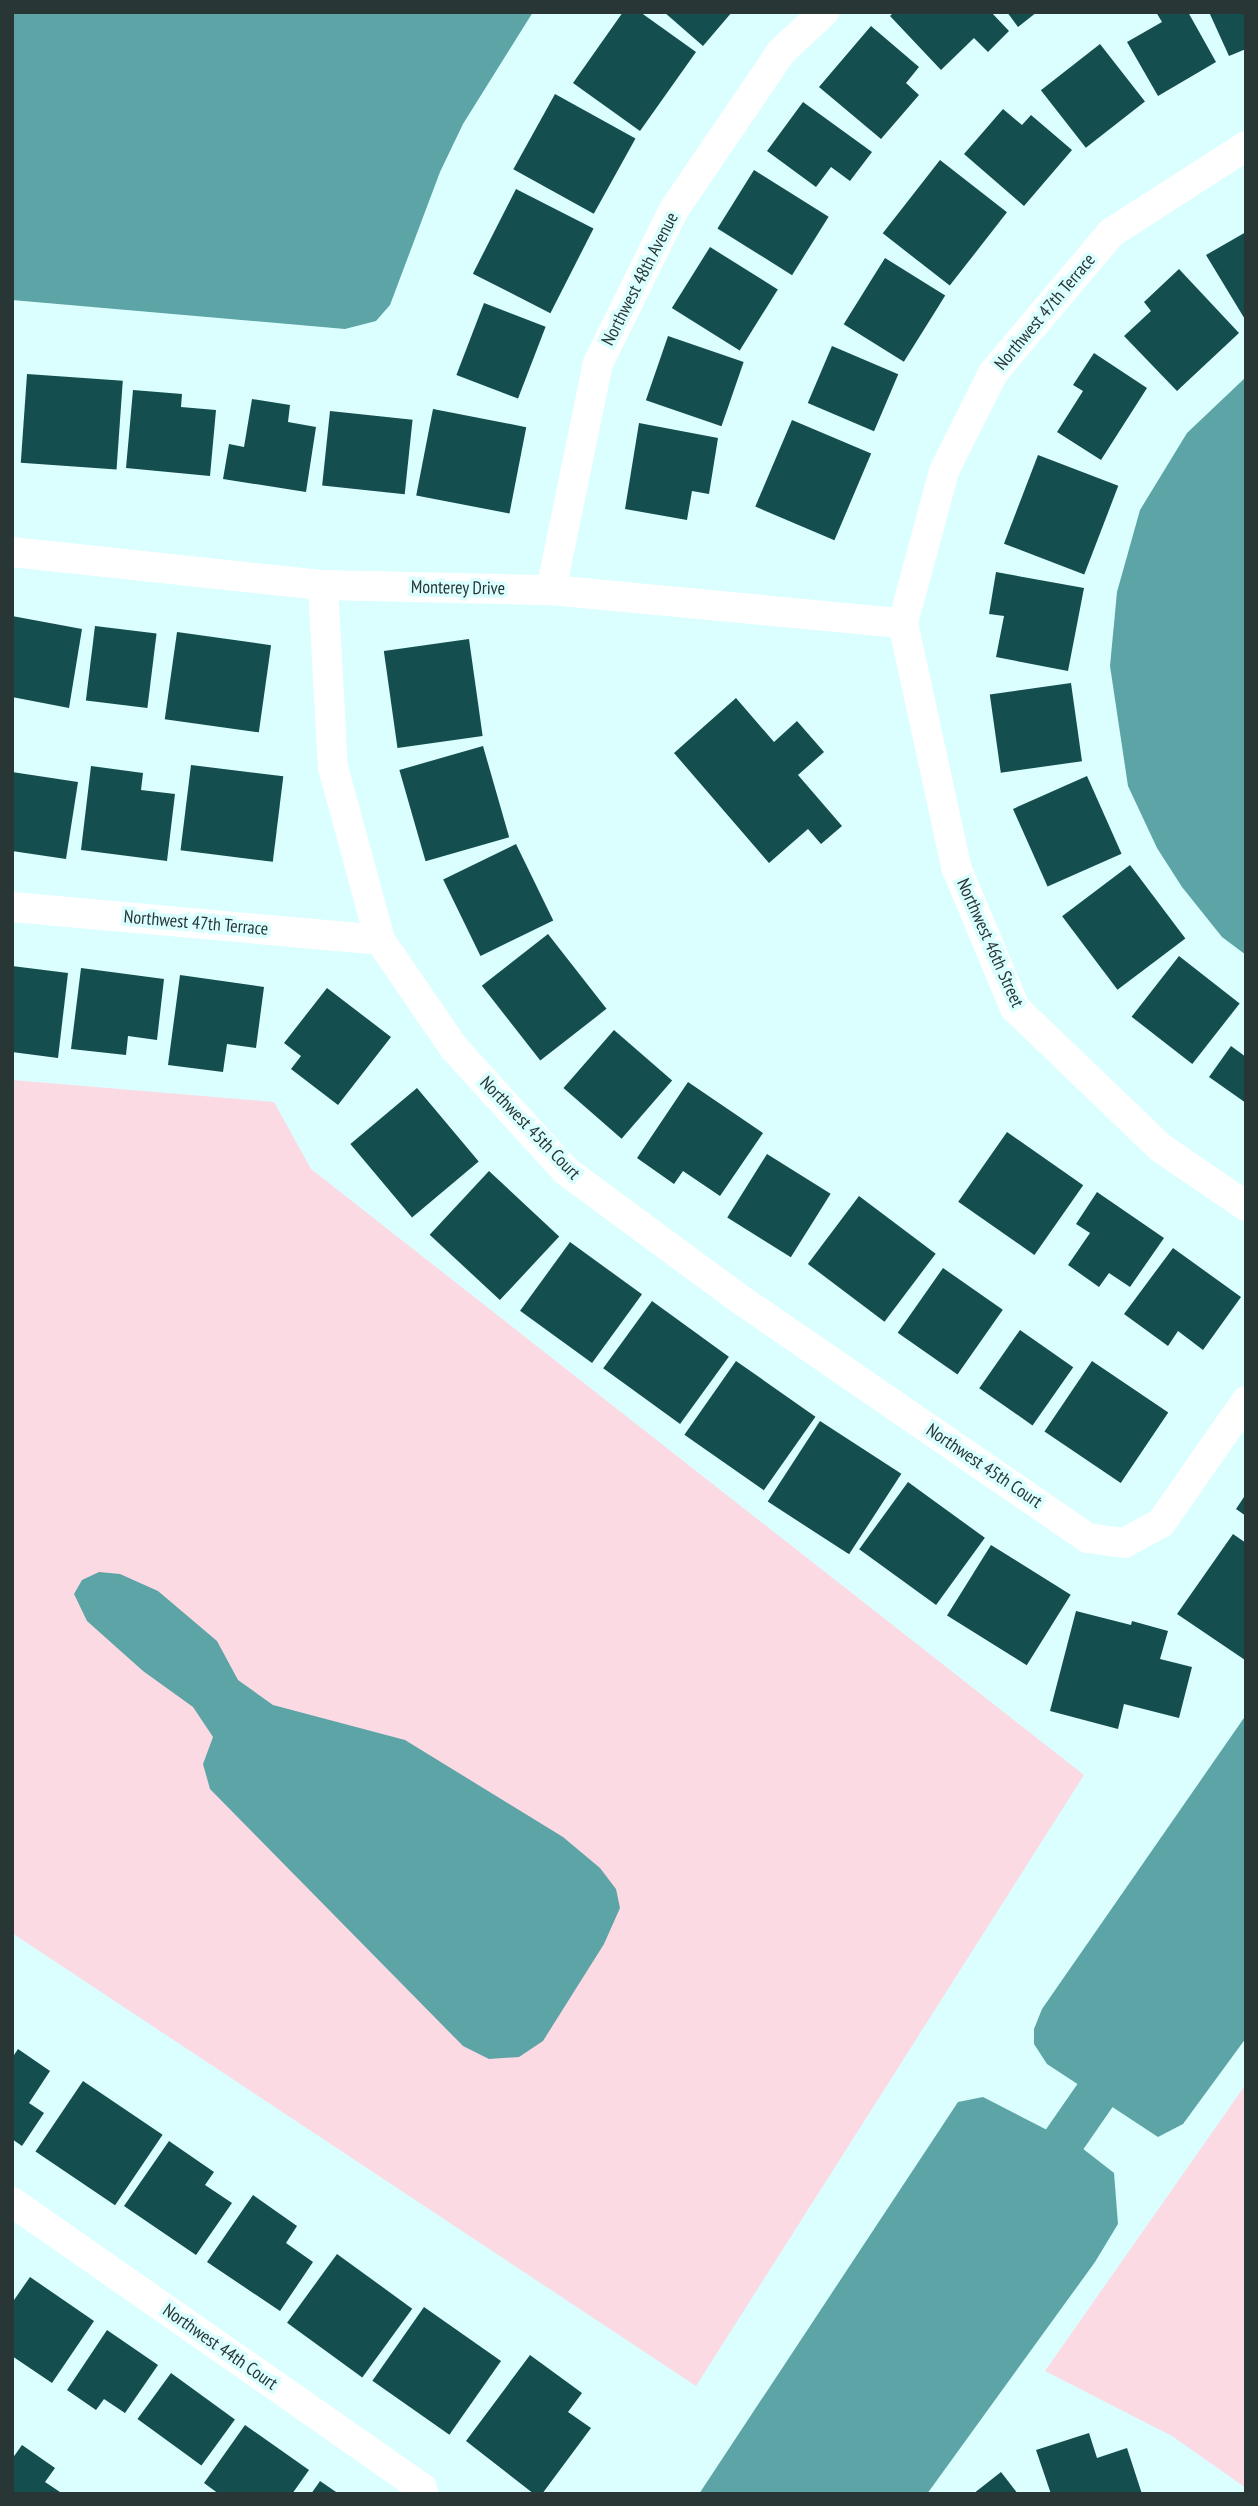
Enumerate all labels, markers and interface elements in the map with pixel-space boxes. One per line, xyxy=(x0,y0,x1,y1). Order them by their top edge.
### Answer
street label: Northwest 48th Avenue xyxy=(597,209,683,349)
street label: Northwest 47th Terrace xyxy=(990,249,1100,375)
street label: Monterey Drive xyxy=(410,576,506,600)
street label: Northwest 46th Street xyxy=(952,875,1028,1011)
street label: Northwest 47th Terrace xyxy=(123,906,269,940)
street label: Northwest 45th Court xyxy=(475,1072,585,1184)
street label: Northwest 45th Court xyxy=(922,1419,1046,1513)
street label: Northwest 44th Court xyxy=(159,2299,281,2395)

